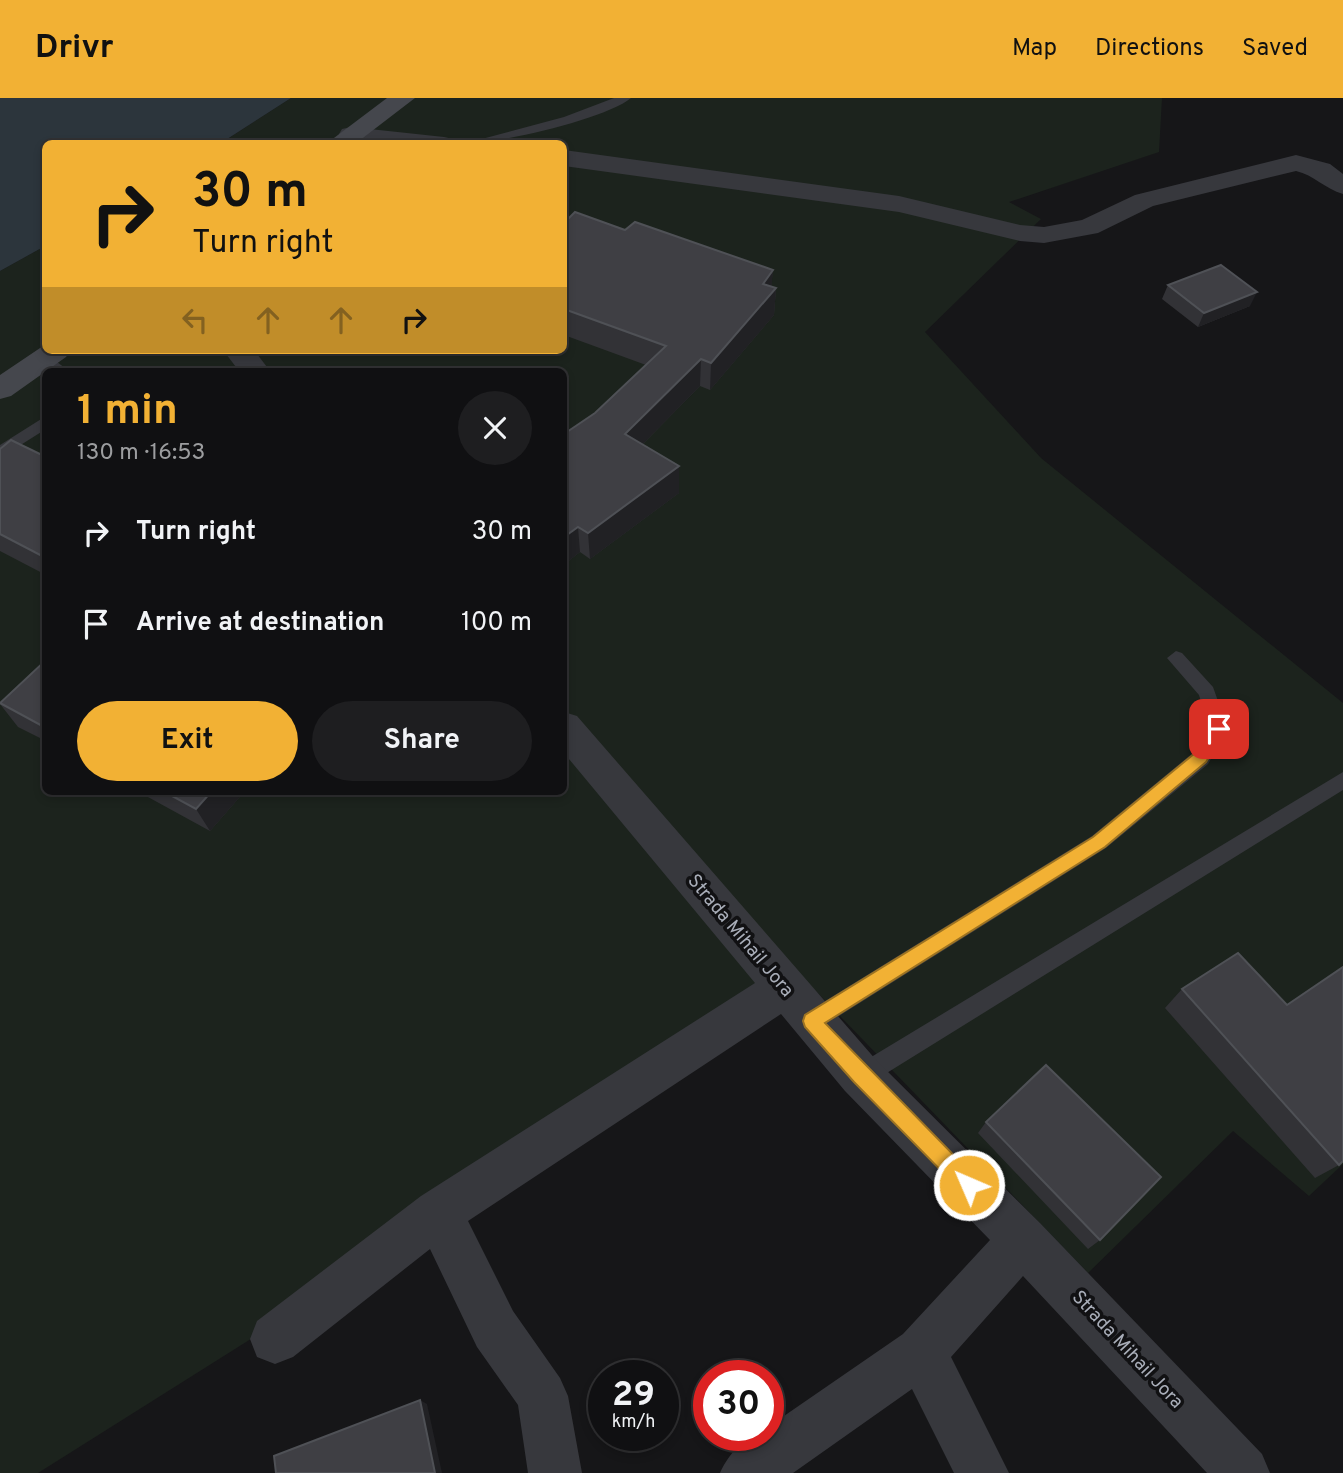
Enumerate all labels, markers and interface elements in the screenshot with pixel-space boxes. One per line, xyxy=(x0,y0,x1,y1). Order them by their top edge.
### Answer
text: Drivr xyxy=(35,28,114,70)
text: Map xyxy=(1012,34,1057,64)
text: Directions xyxy=(1095,34,1204,64)
text: Saved xyxy=(1242,34,1308,64)
text: 30 m xyxy=(192,163,308,225)
icon: right xyxy=(77,168,168,259)
text: Turn right xyxy=(192,224,334,264)
icon: left xyxy=(176,301,214,339)
icon: ahead xyxy=(249,301,287,339)
icon: ahead xyxy=(322,301,360,339)
icon: right xyxy=(395,301,433,339)
text: 1 min xyxy=(77,386,178,439)
button: close xyxy=(458,391,532,465)
text: 130 m · 16:53 xyxy=(77,439,205,468)
icon: right xyxy=(77,514,115,552)
text: Turn right xyxy=(136,516,256,549)
text: 30 m xyxy=(472,516,532,549)
icon: arrive xyxy=(77,605,115,643)
text: Arrive at destination xyxy=(136,607,384,640)
text: 100 m xyxy=(461,607,532,640)
pin xyxy=(1189,699,1249,759)
button: Exit xyxy=(77,701,298,781)
button: Share xyxy=(312,701,532,781)
icon: arrive xyxy=(1200,710,1238,748)
street label: Strada Mihail Jora xyxy=(682,870,798,1002)
position arrow xyxy=(932,1148,1006,1222)
street label: Strada Mihail Jora xyxy=(1066,1286,1188,1414)
speed limit sign: 30 xyxy=(693,1360,784,1451)
text: 29 xyxy=(612,1374,655,1418)
text: km/h xyxy=(612,1411,655,1434)

